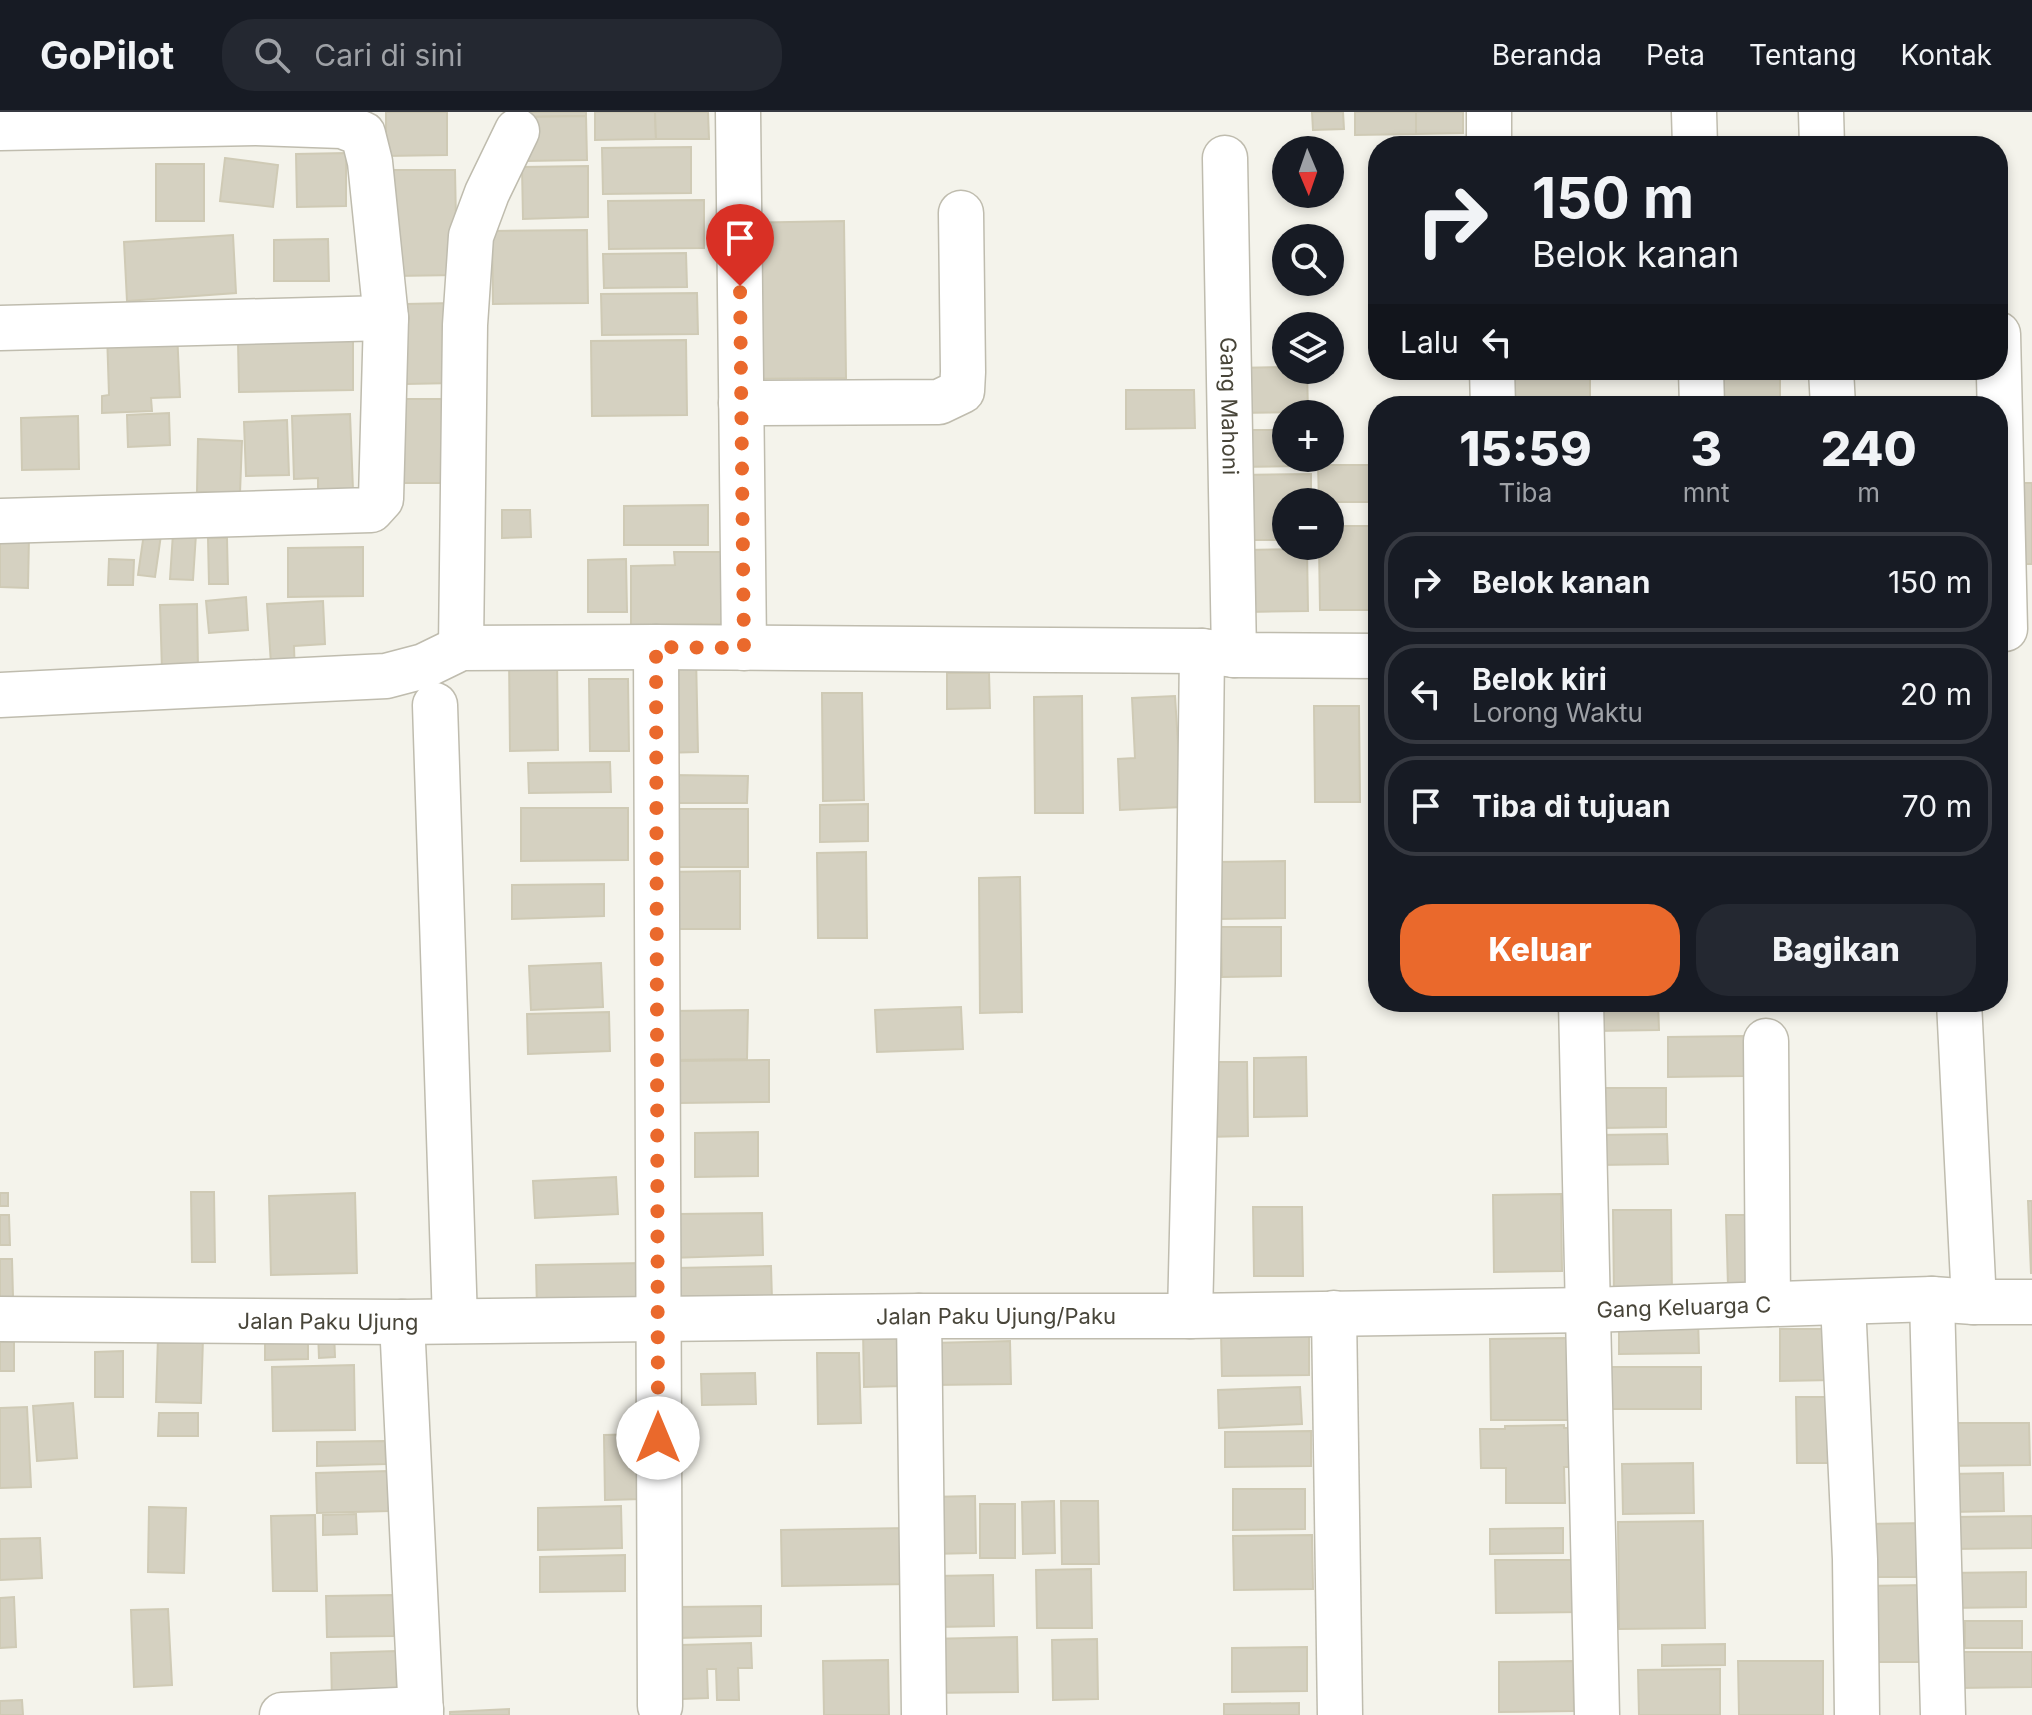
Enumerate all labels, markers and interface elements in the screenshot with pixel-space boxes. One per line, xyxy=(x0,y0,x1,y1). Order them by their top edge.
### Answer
search box xyxy=(222,19,782,91)
text: GoPilot xyxy=(40,32,174,78)
icon: search xyxy=(250,33,294,77)
text: Cari di sini xyxy=(314,37,463,73)
text: Beranda xyxy=(1492,38,1602,72)
text: Peta xyxy=(1646,38,1705,72)
text: Tentang xyxy=(1749,38,1857,72)
text: Kontak xyxy=(1901,38,1992,72)
north arrow xyxy=(1272,136,1344,208)
map controls xyxy=(1272,136,1344,560)
text: 150 m xyxy=(1532,164,1694,232)
icon: right xyxy=(1400,168,1504,272)
pin xyxy=(706,204,774,286)
icon: arrive xyxy=(718,216,762,260)
button: search xyxy=(1272,224,1344,296)
text: Belok kanan xyxy=(1532,232,1739,276)
button: layers xyxy=(1272,312,1344,384)
icon: left xyxy=(1475,320,1519,364)
text: Lalu xyxy=(1400,324,1459,360)
street label: Gang Mahoni xyxy=(1215,337,1244,475)
button: + xyxy=(1272,400,1344,472)
text: 15:59 xyxy=(1459,419,1592,478)
text: 3 xyxy=(1690,419,1722,478)
text: 240 xyxy=(1821,419,1917,478)
text: Tiba xyxy=(1498,477,1552,508)
text: mnt xyxy=(1683,477,1729,508)
text: m xyxy=(1857,477,1880,508)
button: − xyxy=(1272,488,1344,560)
icon: right xyxy=(1404,560,1448,604)
text: Belok kanan xyxy=(1472,564,1650,600)
text: 150 m xyxy=(1888,564,1972,600)
text: Belok kiri xyxy=(1472,661,1607,697)
icon: left xyxy=(1404,672,1448,716)
text: 20 m xyxy=(1900,676,1972,712)
text: Lorong Waktu xyxy=(1472,697,1643,728)
icon: arrive xyxy=(1404,784,1448,828)
text: Tiba di tujuan xyxy=(1472,788,1671,824)
text: 70 m xyxy=(1902,788,1972,824)
button: Keluar xyxy=(1400,904,1680,996)
button: Bagikan xyxy=(1696,904,1976,996)
street label: Gang Keluarga C xyxy=(1596,1291,1772,1323)
street label: Jalan Paku Ujung/Paku xyxy=(876,1303,1116,1329)
street label: Jalan Paku Ujung xyxy=(238,1308,418,1335)
position arrow xyxy=(616,1396,700,1480)

